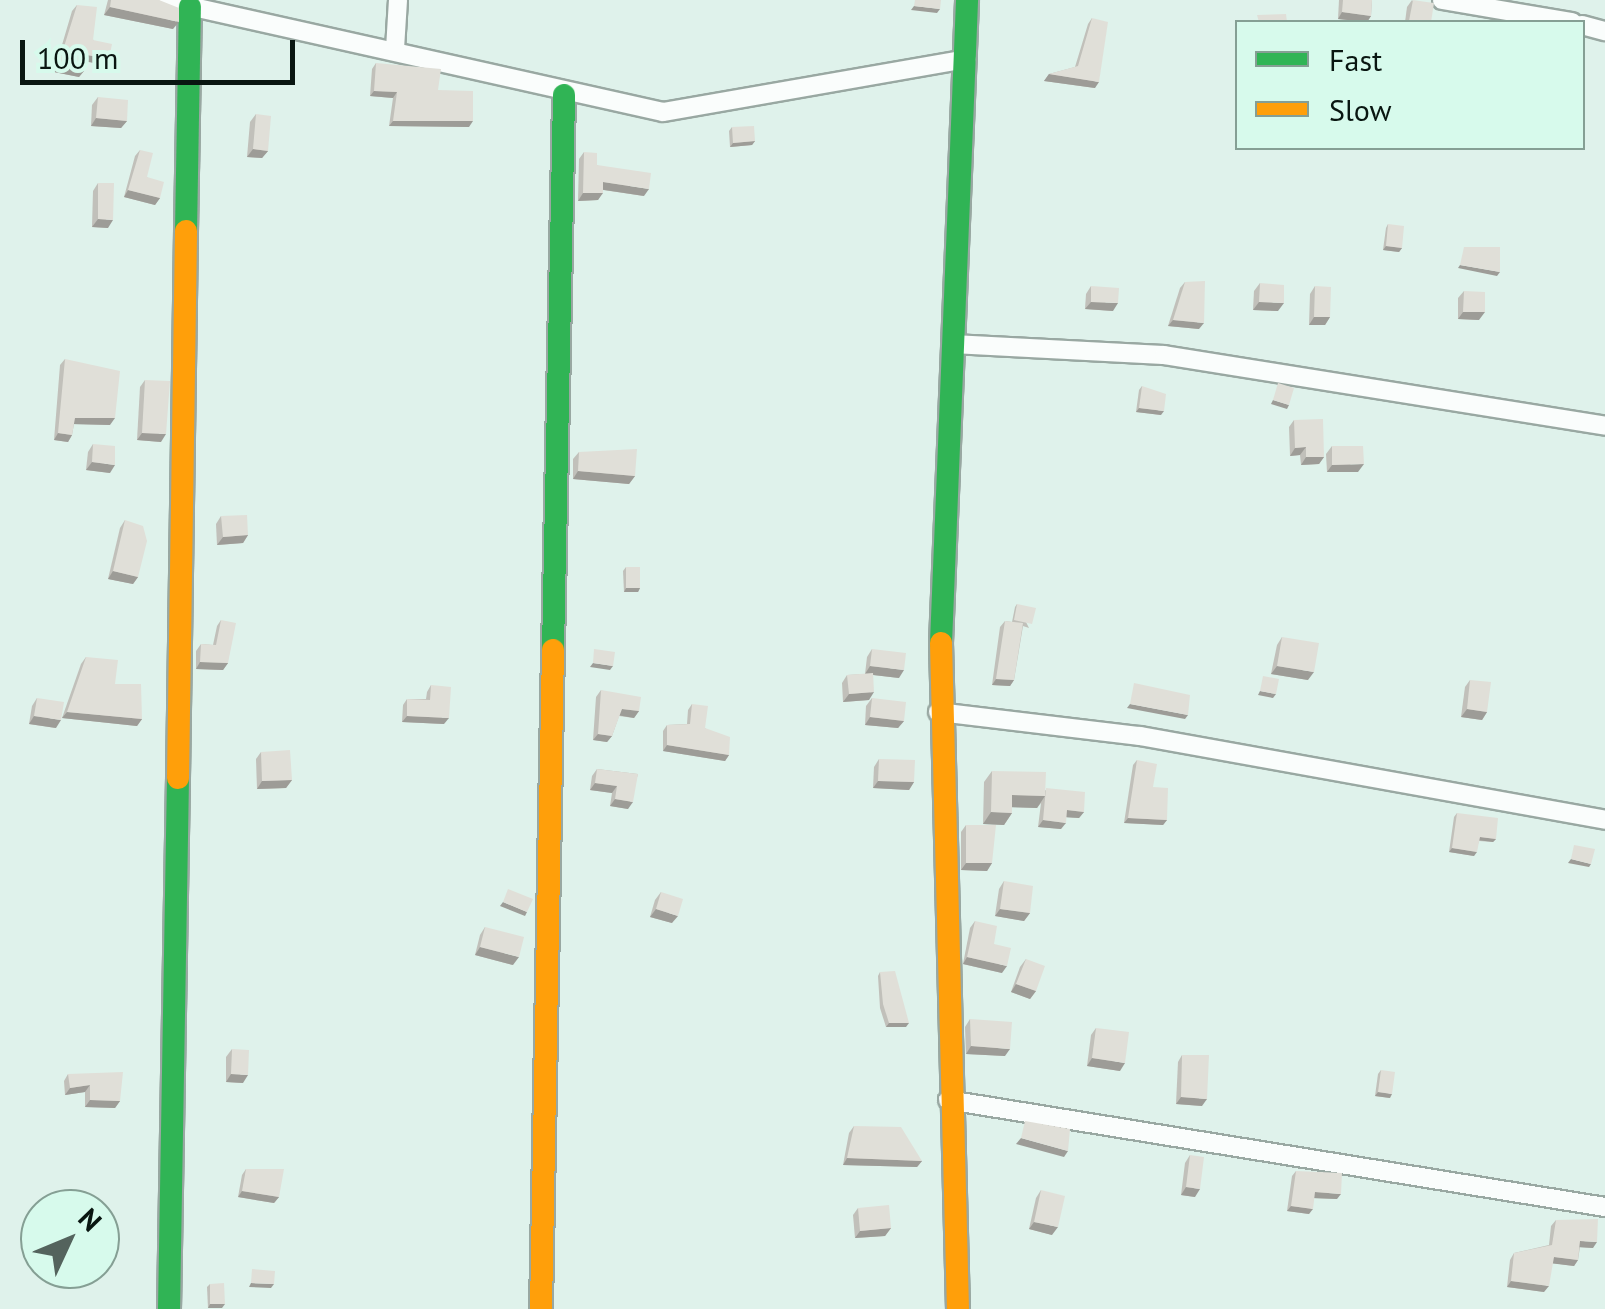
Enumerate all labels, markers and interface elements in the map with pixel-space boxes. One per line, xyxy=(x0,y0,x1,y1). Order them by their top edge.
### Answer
scale bar xyxy=(25,20,300,82)
legend xyxy=(1235,20,1585,150)
text: 100 m xyxy=(37,38,118,77)
text: Fast xyxy=(1329,40,1382,79)
text: Slow xyxy=(1329,90,1392,129)
north arrow xyxy=(20,1189,120,1289)
text: N xyxy=(71,1200,110,1239)

